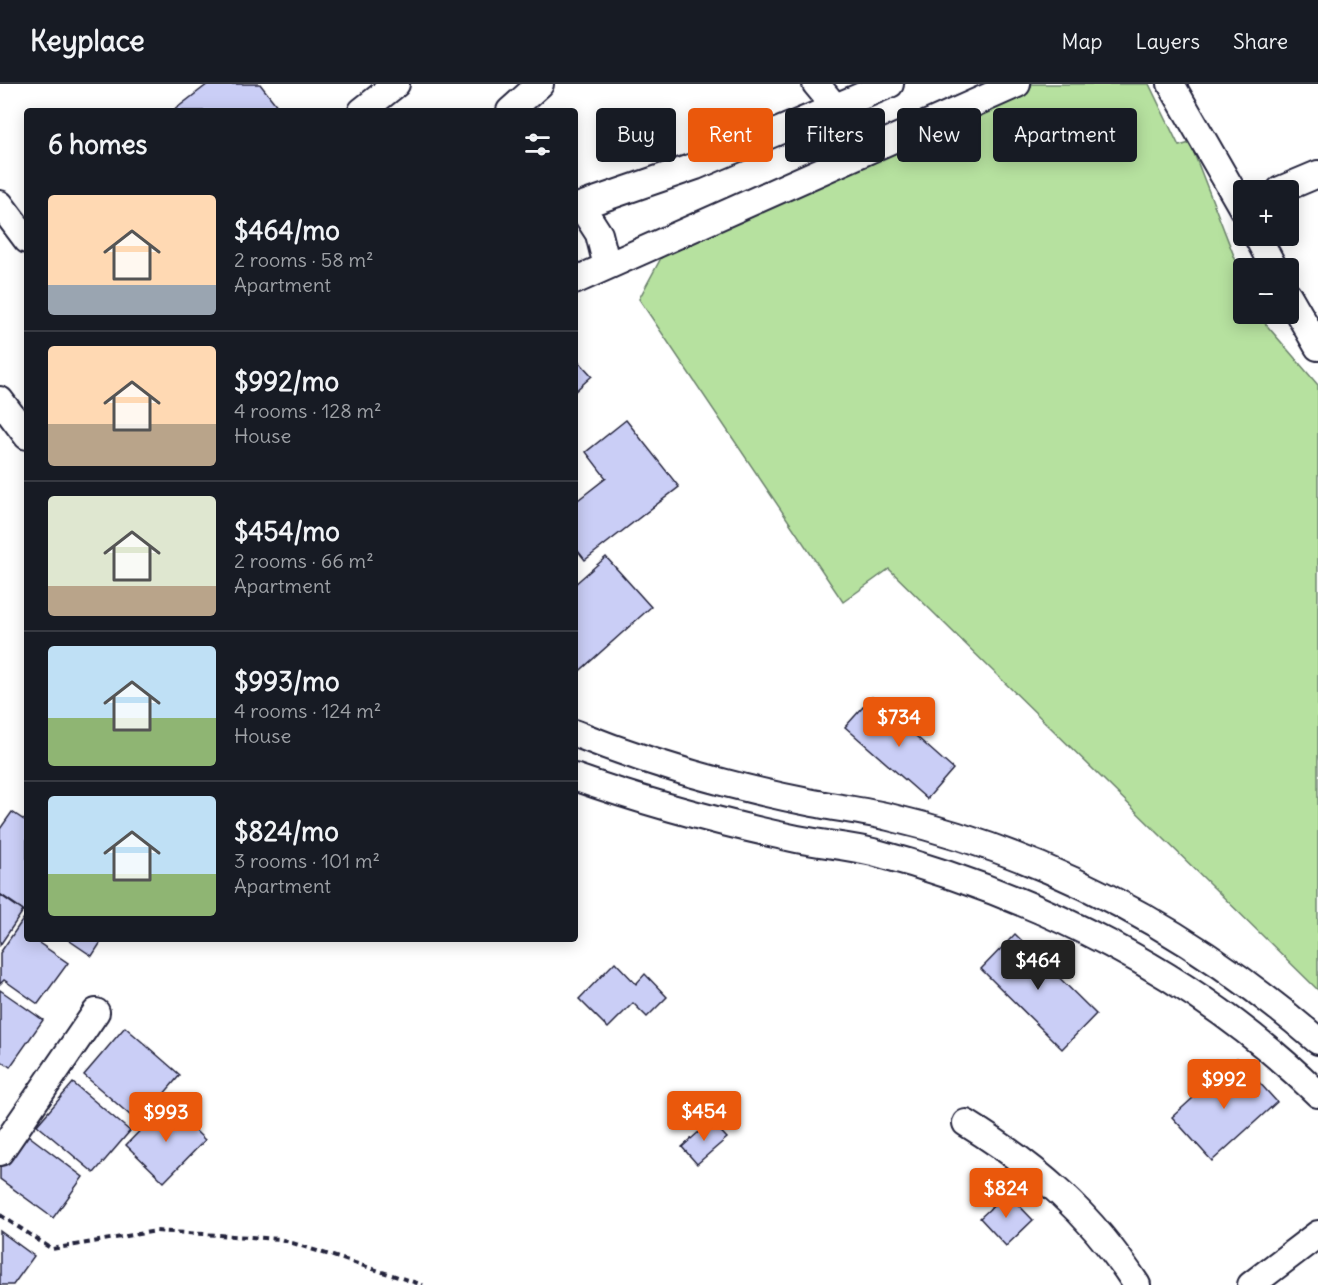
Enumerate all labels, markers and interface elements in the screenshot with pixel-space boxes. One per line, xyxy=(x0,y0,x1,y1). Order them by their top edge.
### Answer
text: Keyplace xyxy=(30,23,145,59)
text: Map xyxy=(1062,28,1102,55)
text: Layers xyxy=(1135,28,1200,55)
text: Share xyxy=(1233,28,1288,55)
chip: Buy xyxy=(596,108,676,162)
chip: Rent xyxy=(688,108,773,162)
chip: Filters xyxy=(785,108,885,162)
chip: New xyxy=(897,108,981,162)
chip: Apartment xyxy=(993,108,1137,162)
text: 6 homes xyxy=(48,128,147,161)
icon: filters xyxy=(521,128,554,161)
map controls xyxy=(1233,180,1299,324)
button: + xyxy=(1233,180,1299,246)
text: $464/mo xyxy=(234,214,340,247)
icon: home xyxy=(96,219,168,291)
text: 2 rooms · 58 m² xyxy=(234,247,374,272)
button: − xyxy=(1233,258,1299,324)
text: Apartment xyxy=(234,272,331,297)
text: $992/mo xyxy=(234,365,339,398)
icon: home xyxy=(96,370,168,442)
text: 4 rooms · 128 m² xyxy=(234,398,382,423)
text: House xyxy=(234,423,291,448)
text: $454/mo xyxy=(234,515,340,548)
icon: home xyxy=(96,520,168,592)
text: 2 rooms · 66 m² xyxy=(234,548,374,573)
text: Apartment xyxy=(234,573,331,598)
text: $993/mo xyxy=(234,665,340,698)
icon: home xyxy=(96,670,168,742)
pin: $734 xyxy=(863,697,935,748)
text: 4 rooms · 124 m² xyxy=(234,698,381,723)
text: $734 xyxy=(877,704,921,729)
text: House xyxy=(234,723,291,748)
text: $824/mo xyxy=(234,815,339,848)
icon: home xyxy=(96,820,168,892)
text: 3 rooms · 101 m² xyxy=(234,848,380,873)
text: Apartment xyxy=(234,873,331,898)
pin: $464 xyxy=(1002,940,1074,991)
text: $464 xyxy=(1015,947,1061,972)
pin: $992 xyxy=(1188,1059,1260,1110)
text: $992 xyxy=(1201,1066,1247,1091)
pin: $454 xyxy=(668,1091,740,1142)
pin: $993 xyxy=(130,1092,202,1143)
text: $454 xyxy=(681,1098,727,1123)
text: $993 xyxy=(143,1099,189,1124)
pin: $824 xyxy=(970,1168,1042,1219)
text: $824 xyxy=(984,1175,1028,1200)

